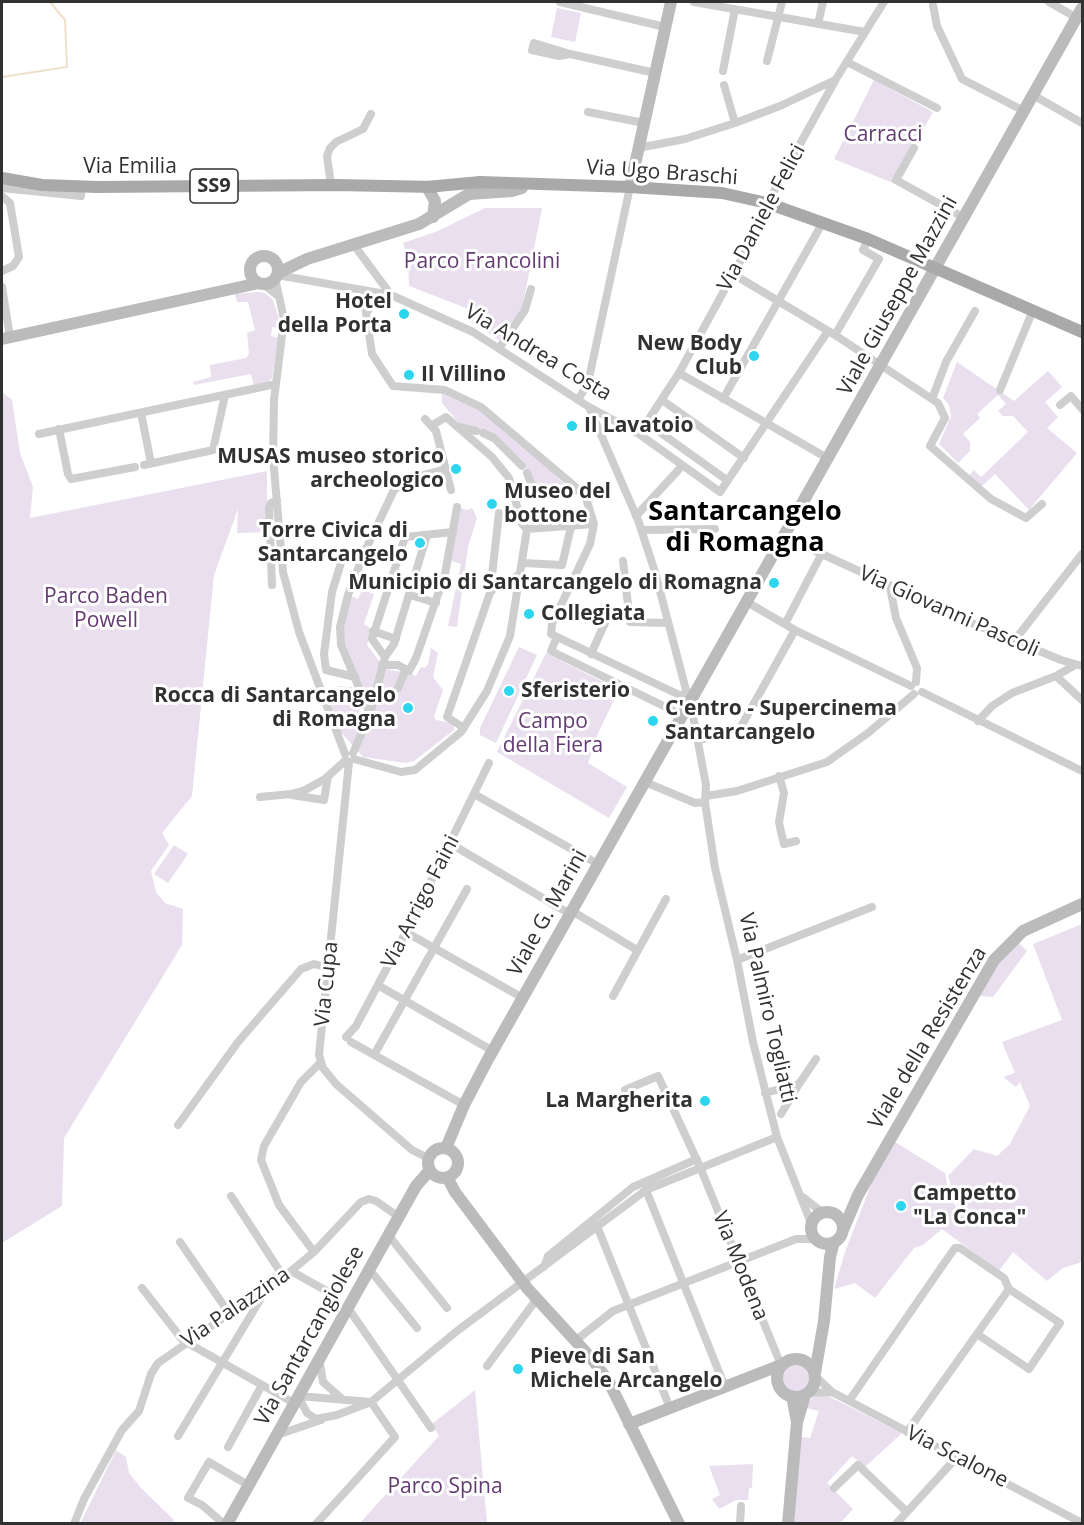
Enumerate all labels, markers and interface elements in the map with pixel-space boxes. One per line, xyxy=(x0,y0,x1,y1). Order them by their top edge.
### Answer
park label: Carracci xyxy=(843,122,923,148)
street label: Via Daniele Felici xyxy=(713,140,811,296)
street label: Via Emilia xyxy=(83,154,177,180)
street label: Via Ugo Braschi xyxy=(585,155,739,191)
road number: SS9 xyxy=(190,169,238,203)
street label: Viale Giuseppe Mazzini xyxy=(833,192,963,400)
park label: Parco Francolini xyxy=(404,249,560,275)
place label: Hotel della Porta xyxy=(278,289,392,339)
street label: Via Andrea Costa xyxy=(460,299,616,407)
marker: Hotel della Porta xyxy=(397,307,411,321)
place label: New Body Club xyxy=(637,331,742,381)
marker: New Body Club xyxy=(747,349,761,363)
place label: Il Villino xyxy=(421,362,506,388)
marker: Il Villino xyxy=(402,368,416,382)
place label: Il Lavatoio xyxy=(584,413,694,439)
marker: Il Lavatoio xyxy=(565,419,579,433)
place label: MUSAS museo storico archeologico xyxy=(217,444,444,494)
marker: MUSAS museo storico archeologico xyxy=(449,462,463,476)
place label: Museo del bottone xyxy=(504,479,611,529)
district label: Santarcangelo di Romagna xyxy=(648,496,842,559)
marker: Museo del bottone xyxy=(485,497,499,511)
place label: Torre Civica di Santarcangelo xyxy=(258,518,408,568)
marker: Torre Civica di Santarcangelo xyxy=(413,536,427,550)
street label: Via Giovanni Pascoli xyxy=(855,561,1043,663)
place label: Municipio di Santarcangelo di Romagna xyxy=(348,570,762,596)
marker: Municipio di Santarcangelo di Romagna xyxy=(767,576,781,590)
park label: Parco Baden Powell xyxy=(44,584,168,634)
place label: Collegiata xyxy=(541,601,645,627)
marker: Collegiata xyxy=(522,607,536,621)
place label: Sferisterio xyxy=(521,678,630,704)
place label: Rocca di Santarcangelo di Romagna xyxy=(154,683,396,733)
marker: Sferisterio xyxy=(502,684,516,698)
place label: C'entro - Supercinema Santarcangelo xyxy=(665,696,897,746)
marker: Rocca di Santarcangelo di Romagna xyxy=(401,701,415,715)
park label: Campo della Fiera xyxy=(503,709,603,759)
marker: C'entro - Supercinema Santarcangelo xyxy=(646,714,660,728)
street label: Via Arrigo Faini xyxy=(377,831,465,973)
street label: Viale G. Marini xyxy=(503,845,593,981)
street label: Via Palmiro Togliatti xyxy=(733,911,801,1105)
street label: Via Cupa xyxy=(310,940,344,1028)
street label: Viale della Resistenza xyxy=(864,942,992,1134)
place label: La Margherita xyxy=(545,1088,693,1114)
marker: La Margherita xyxy=(698,1094,712,1108)
place label: Campetto "La Conca" xyxy=(913,1181,1027,1231)
marker: Campetto "La Conca" xyxy=(894,1199,908,1213)
street label: Via Modena xyxy=(707,1208,773,1324)
street label: Via Santarcangiolese xyxy=(250,1242,370,1430)
street label: Via Palazzina xyxy=(177,1262,295,1354)
place label: Pieve di San Michele Arcangelo xyxy=(530,1344,722,1394)
marker: Pieve di San Michele Arcangelo xyxy=(511,1362,525,1376)
street label: Via Scalone xyxy=(902,1421,1012,1493)
park label: Parco Spina xyxy=(387,1474,503,1500)

